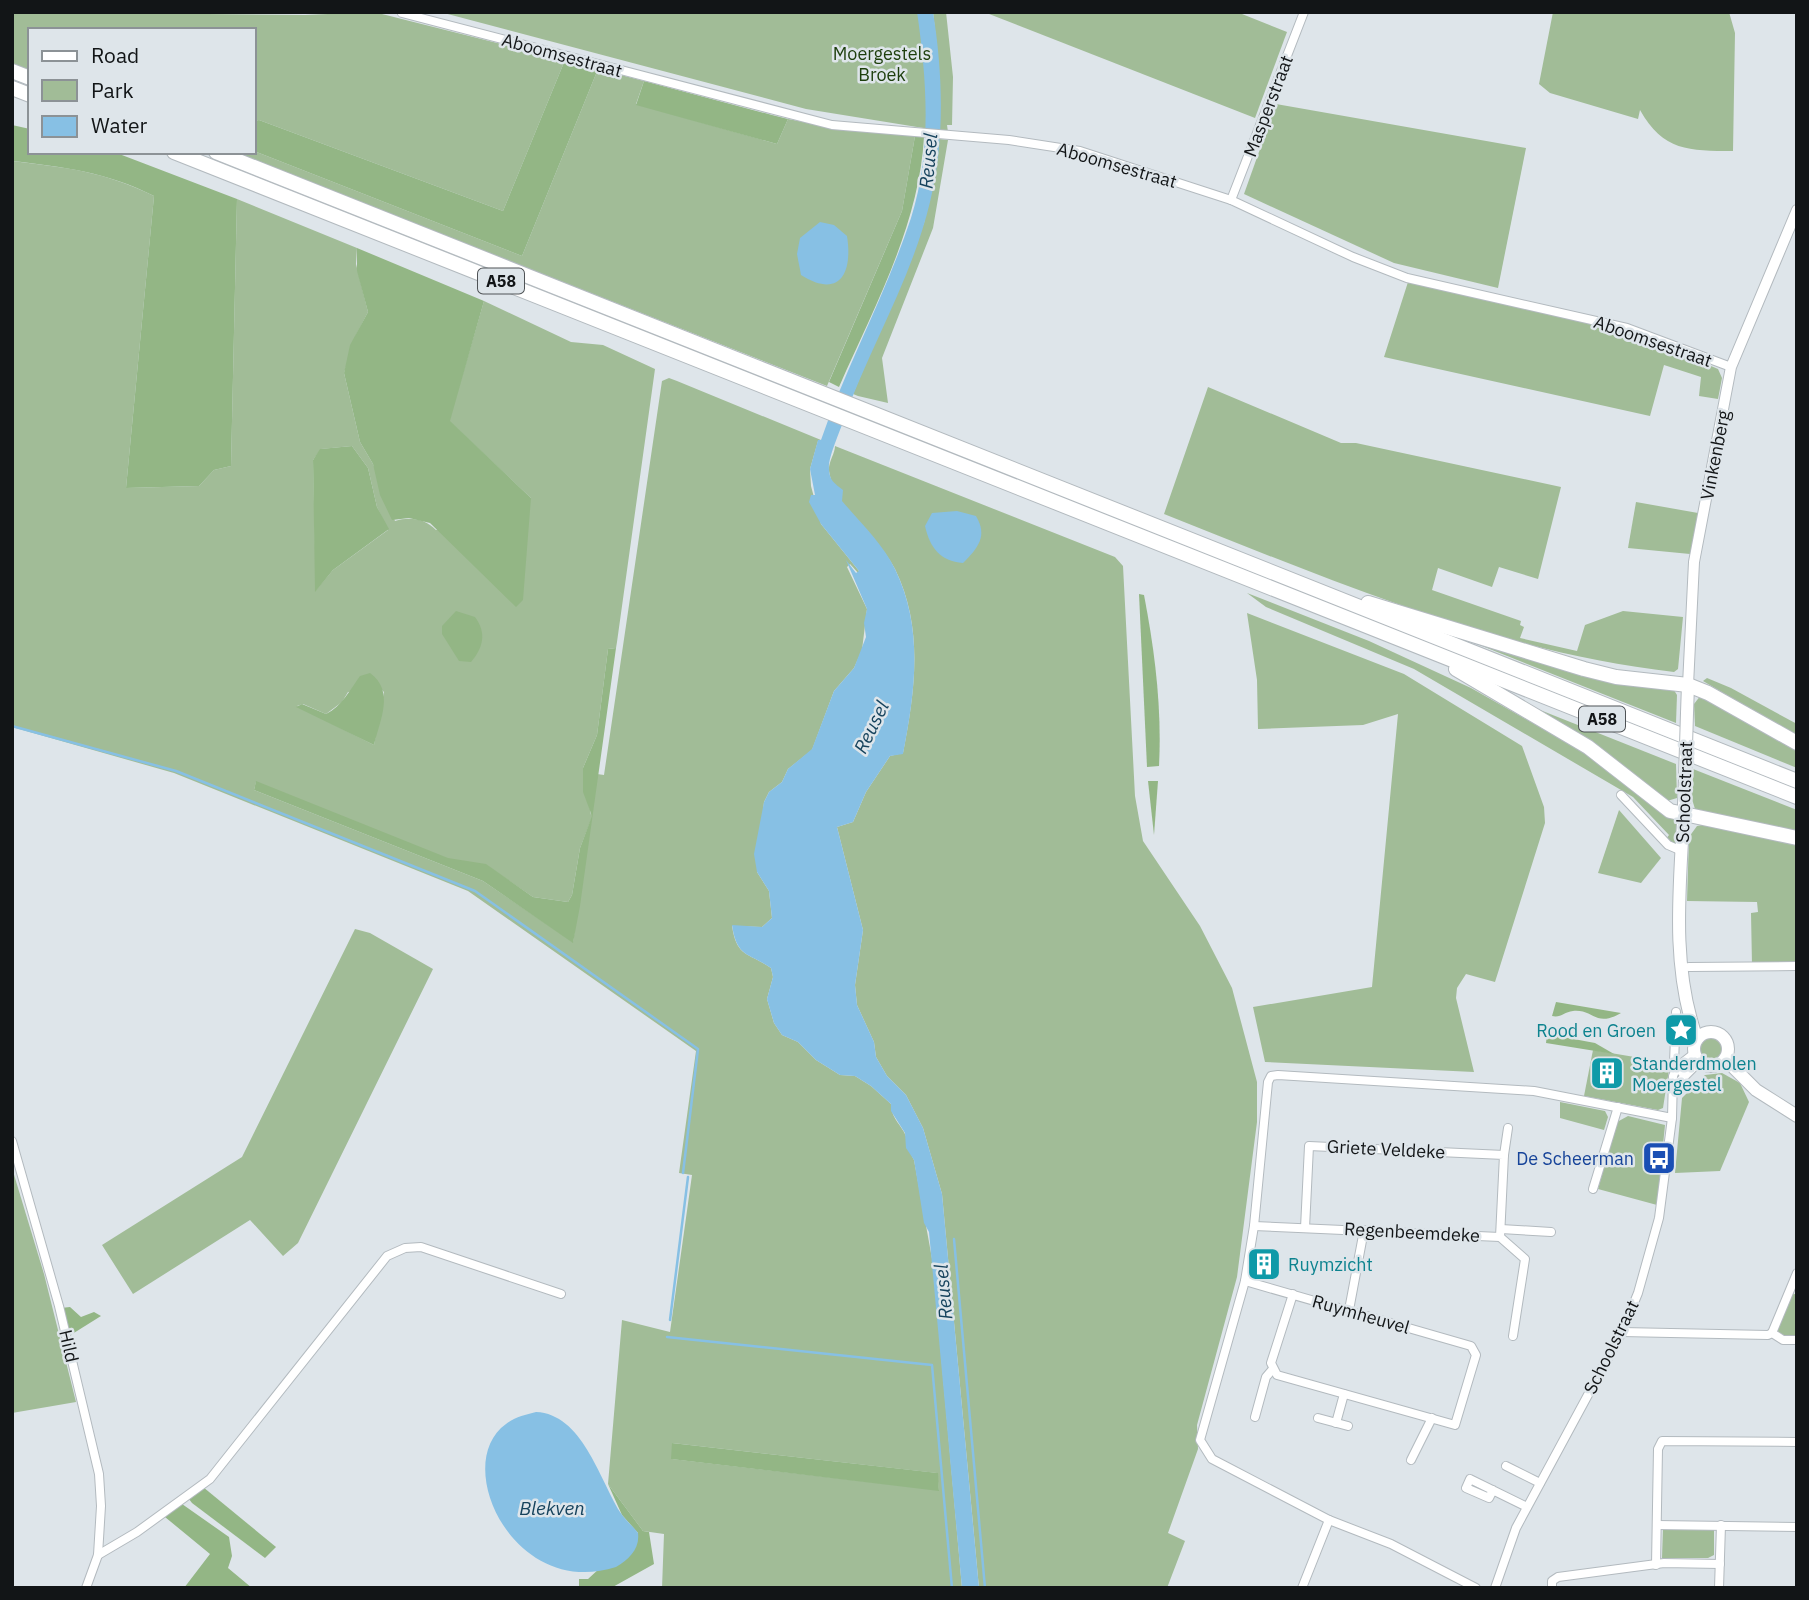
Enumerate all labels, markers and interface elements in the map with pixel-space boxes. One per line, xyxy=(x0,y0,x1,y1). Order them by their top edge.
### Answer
legend xyxy=(28,28,256,154)
street label: Aboomsestraat xyxy=(499,28,625,82)
text: Road xyxy=(91,41,139,69)
park label: Moergestels Broek xyxy=(833,42,931,86)
street label: Masperstraat xyxy=(1238,52,1298,160)
text: Park xyxy=(91,76,134,104)
text: Water xyxy=(91,111,148,139)
water label: Reusel xyxy=(914,132,942,190)
street label: Aboomsestraat xyxy=(1054,137,1180,193)
road number: A58 xyxy=(478,268,524,294)
street label: Aboomsestraat xyxy=(1591,310,1715,372)
street label: Vinkenberg xyxy=(1695,408,1735,502)
water label: Reusel xyxy=(848,697,894,757)
road number: A58 xyxy=(1579,706,1625,732)
street label: Schoolstraat xyxy=(1671,741,1697,843)
place icon: Rood en Groen xyxy=(1662,1011,1700,1049)
place label: Rood en Groen xyxy=(1536,1019,1656,1042)
place label: Standerdmolen Moergestel xyxy=(1632,1052,1757,1096)
building icon: Standerdmolen Moergestel xyxy=(1588,1054,1626,1092)
street label: Griete Veldeke xyxy=(1326,1134,1446,1164)
bus stop icon: De Scheerman xyxy=(1640,1139,1678,1177)
place label: De Scheerman xyxy=(1516,1147,1634,1170)
street label: Regenbeemdeke xyxy=(1344,1217,1481,1247)
building icon: Ruymzicht xyxy=(1245,1245,1283,1283)
place label: Ruymzicht xyxy=(1288,1253,1373,1276)
water label: Reusel xyxy=(929,1263,957,1321)
street label: Ruymheuvel xyxy=(1310,1289,1412,1339)
street label: Schoolstraat xyxy=(1578,1296,1644,1398)
street label: Hild xyxy=(54,1328,84,1364)
water label: Blekven xyxy=(519,1496,585,1520)

